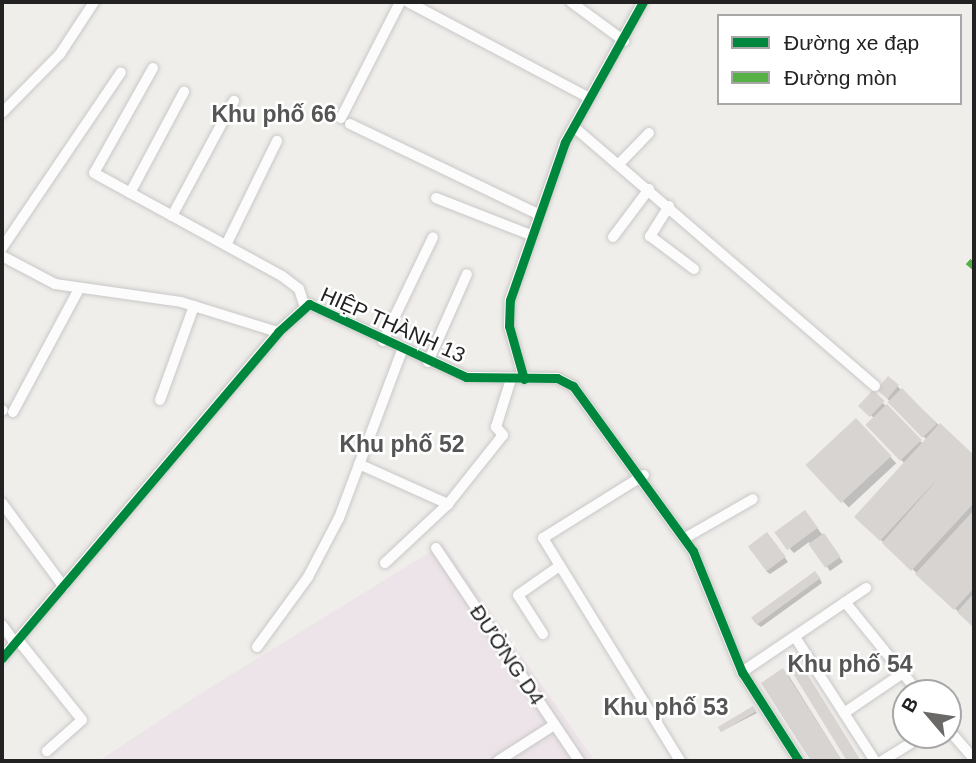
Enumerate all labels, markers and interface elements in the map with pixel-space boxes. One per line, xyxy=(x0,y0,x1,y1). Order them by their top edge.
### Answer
legend xyxy=(717,14,962,105)
text: Đường xe đạp xyxy=(784,31,919,54)
text: Đường mòn xyxy=(784,66,897,89)
district label: Khu phố 66 xyxy=(211,100,337,128)
street label: HIỆP THÀNH 13 xyxy=(316,282,470,368)
district label: Khu phố 52 xyxy=(339,430,465,458)
street label: ĐƯỜNG D4 xyxy=(464,600,550,710)
district label: Khu phố 54 xyxy=(787,650,913,678)
north arrow xyxy=(892,679,962,749)
district label: Khu phố 53 xyxy=(603,693,729,721)
text: B xyxy=(897,693,922,716)

